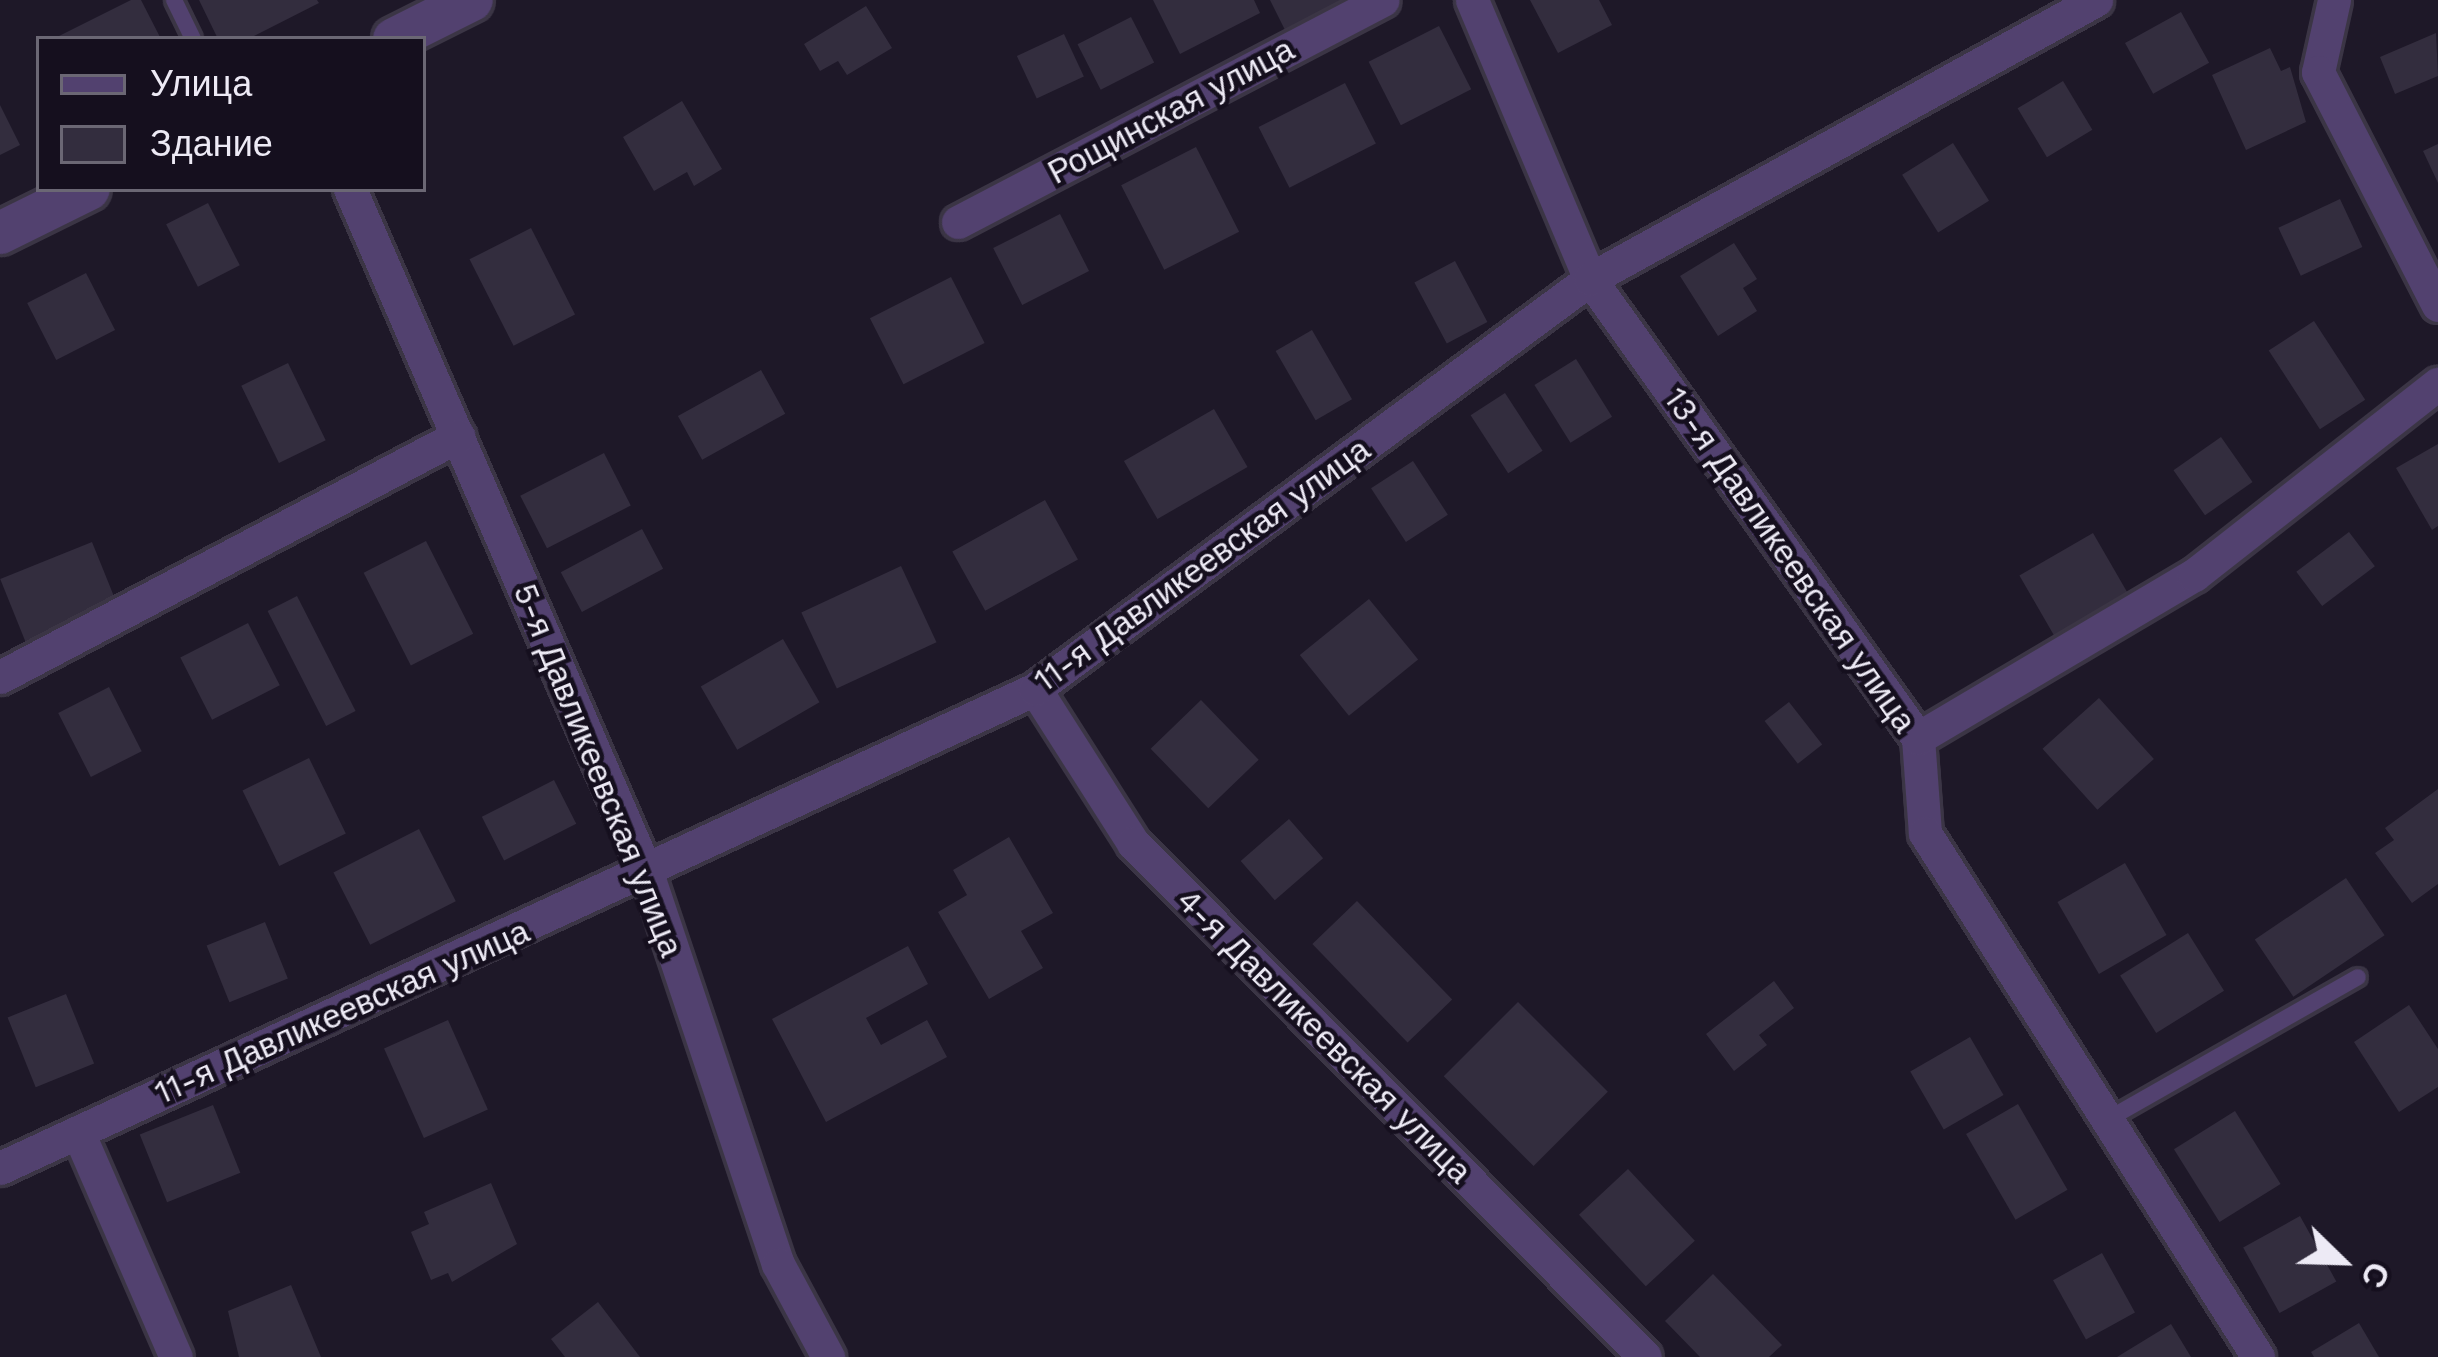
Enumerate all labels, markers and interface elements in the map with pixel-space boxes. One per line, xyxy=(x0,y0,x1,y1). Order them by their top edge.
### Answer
street label: Рощинская улица xyxy=(1041,30,1301,192)
legend xyxy=(36,36,426,192)
text: Улица xyxy=(150,63,252,105)
text: Здание xyxy=(150,123,273,165)
street label: 13-я Давликеевская улица xyxy=(1656,380,1924,740)
street label: 11-я Давликеевская улица xyxy=(1026,430,1378,700)
street label: 5-я Давликеевская улица xyxy=(505,578,691,962)
street label: 4-я Давликеевская улица xyxy=(1169,881,1479,1191)
street label: 11-я Давликеевская улица xyxy=(149,911,535,1113)
north arrow xyxy=(2282,1201,2402,1321)
text: С xyxy=(2353,1257,2398,1294)

